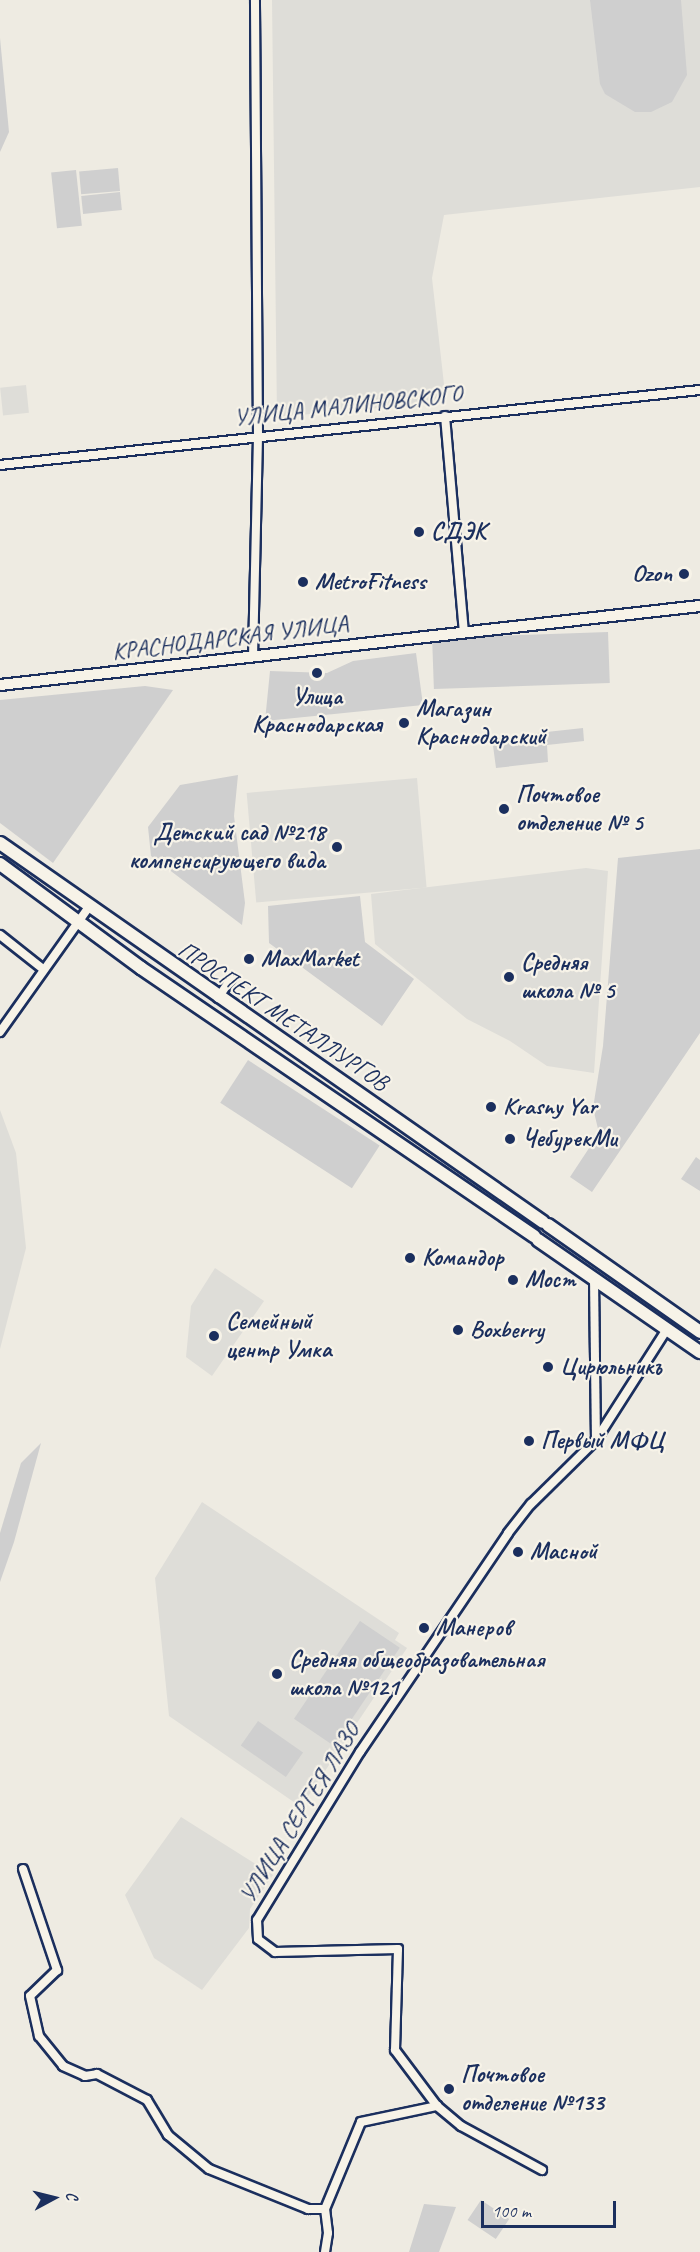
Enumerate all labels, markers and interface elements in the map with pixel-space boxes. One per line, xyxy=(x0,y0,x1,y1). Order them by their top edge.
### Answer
street label: УЛИЦА МАЛИНОВСКОГО xyxy=(233,380,463,432)
place label: СДЭК xyxy=(431,518,486,546)
marker: СДЭК xyxy=(412,525,426,539)
place label: Ozon xyxy=(632,560,672,588)
marker: Ozon xyxy=(677,567,691,581)
place label: MetroFitness xyxy=(315,568,426,596)
marker: MetroFitness xyxy=(296,575,310,589)
street label: КРАСНОДАРСКАЯ УЛИЦА xyxy=(111,609,349,667)
marker: Улица Краснодарская xyxy=(310,666,324,680)
place label: Улица Краснодарская xyxy=(252,683,382,739)
place label: Магазин Краснодарский xyxy=(416,695,546,751)
marker: Магазин Краснодарский xyxy=(397,716,411,730)
place label: Почтовое отделение № 5 xyxy=(516,781,643,837)
marker: Почтовое отделение № 5 xyxy=(497,802,511,816)
place label: Детский сад №218 компенсирующего вида xyxy=(133,819,325,875)
marker: Детский сад №218 компенсирующего вида xyxy=(330,840,344,854)
street label: ПРОСПЕКТ МЕТАЛЛУРГОВ xyxy=(173,935,393,1097)
place label: MaxMarket xyxy=(261,945,358,973)
place label: Средняя школа № 5 xyxy=(521,949,614,1005)
marker: MaxMarket xyxy=(242,952,256,966)
marker: Средняя школа № 5 xyxy=(502,970,516,984)
place label: Krasny Yar xyxy=(503,1093,598,1121)
marker: Krasny Yar xyxy=(484,1100,498,1114)
place label: ЧебурекМи xyxy=(522,1125,617,1153)
marker: ЧебурекМи xyxy=(503,1132,517,1146)
place label: Командор xyxy=(422,1244,503,1272)
marker: Командор xyxy=(403,1251,417,1265)
place label: Мост xyxy=(525,1266,575,1294)
marker: Мост xyxy=(506,1273,520,1287)
place label: Семейный центр Умка xyxy=(226,1308,329,1364)
place label: Boxberry xyxy=(470,1316,544,1344)
marker: Boxberry xyxy=(451,1323,465,1337)
marker: Семейный центр Умка xyxy=(207,1329,221,1343)
place label: Цирюльникъ xyxy=(560,1353,662,1381)
marker: Цирюльникъ xyxy=(541,1360,555,1374)
place label: Первый МФЦ xyxy=(541,1427,664,1455)
marker: Первый МФЦ xyxy=(522,1434,536,1448)
place label: Масной xyxy=(530,1538,597,1566)
marker: Масной xyxy=(511,1545,525,1559)
place label: Манеров xyxy=(436,1614,511,1642)
marker: Манеров xyxy=(417,1621,431,1635)
place label: Средняя общеобразовательная школа №121 xyxy=(289,1646,545,1702)
marker: Средняя общеобразовательная школа №121 xyxy=(270,1667,284,1681)
street label: УЛИЦА СЕРГЕЯ ЛАЗО xyxy=(234,1719,366,1907)
place label: Почтовое отделение №133 xyxy=(461,2061,604,2117)
marker: Почтовое отделение №133 xyxy=(442,2082,456,2096)
north arrow xyxy=(24,2168,84,2228)
scale bar xyxy=(484,2189,619,2227)
text: С xyxy=(61,2191,82,2201)
text: 100 m xyxy=(492,2200,531,2222)

